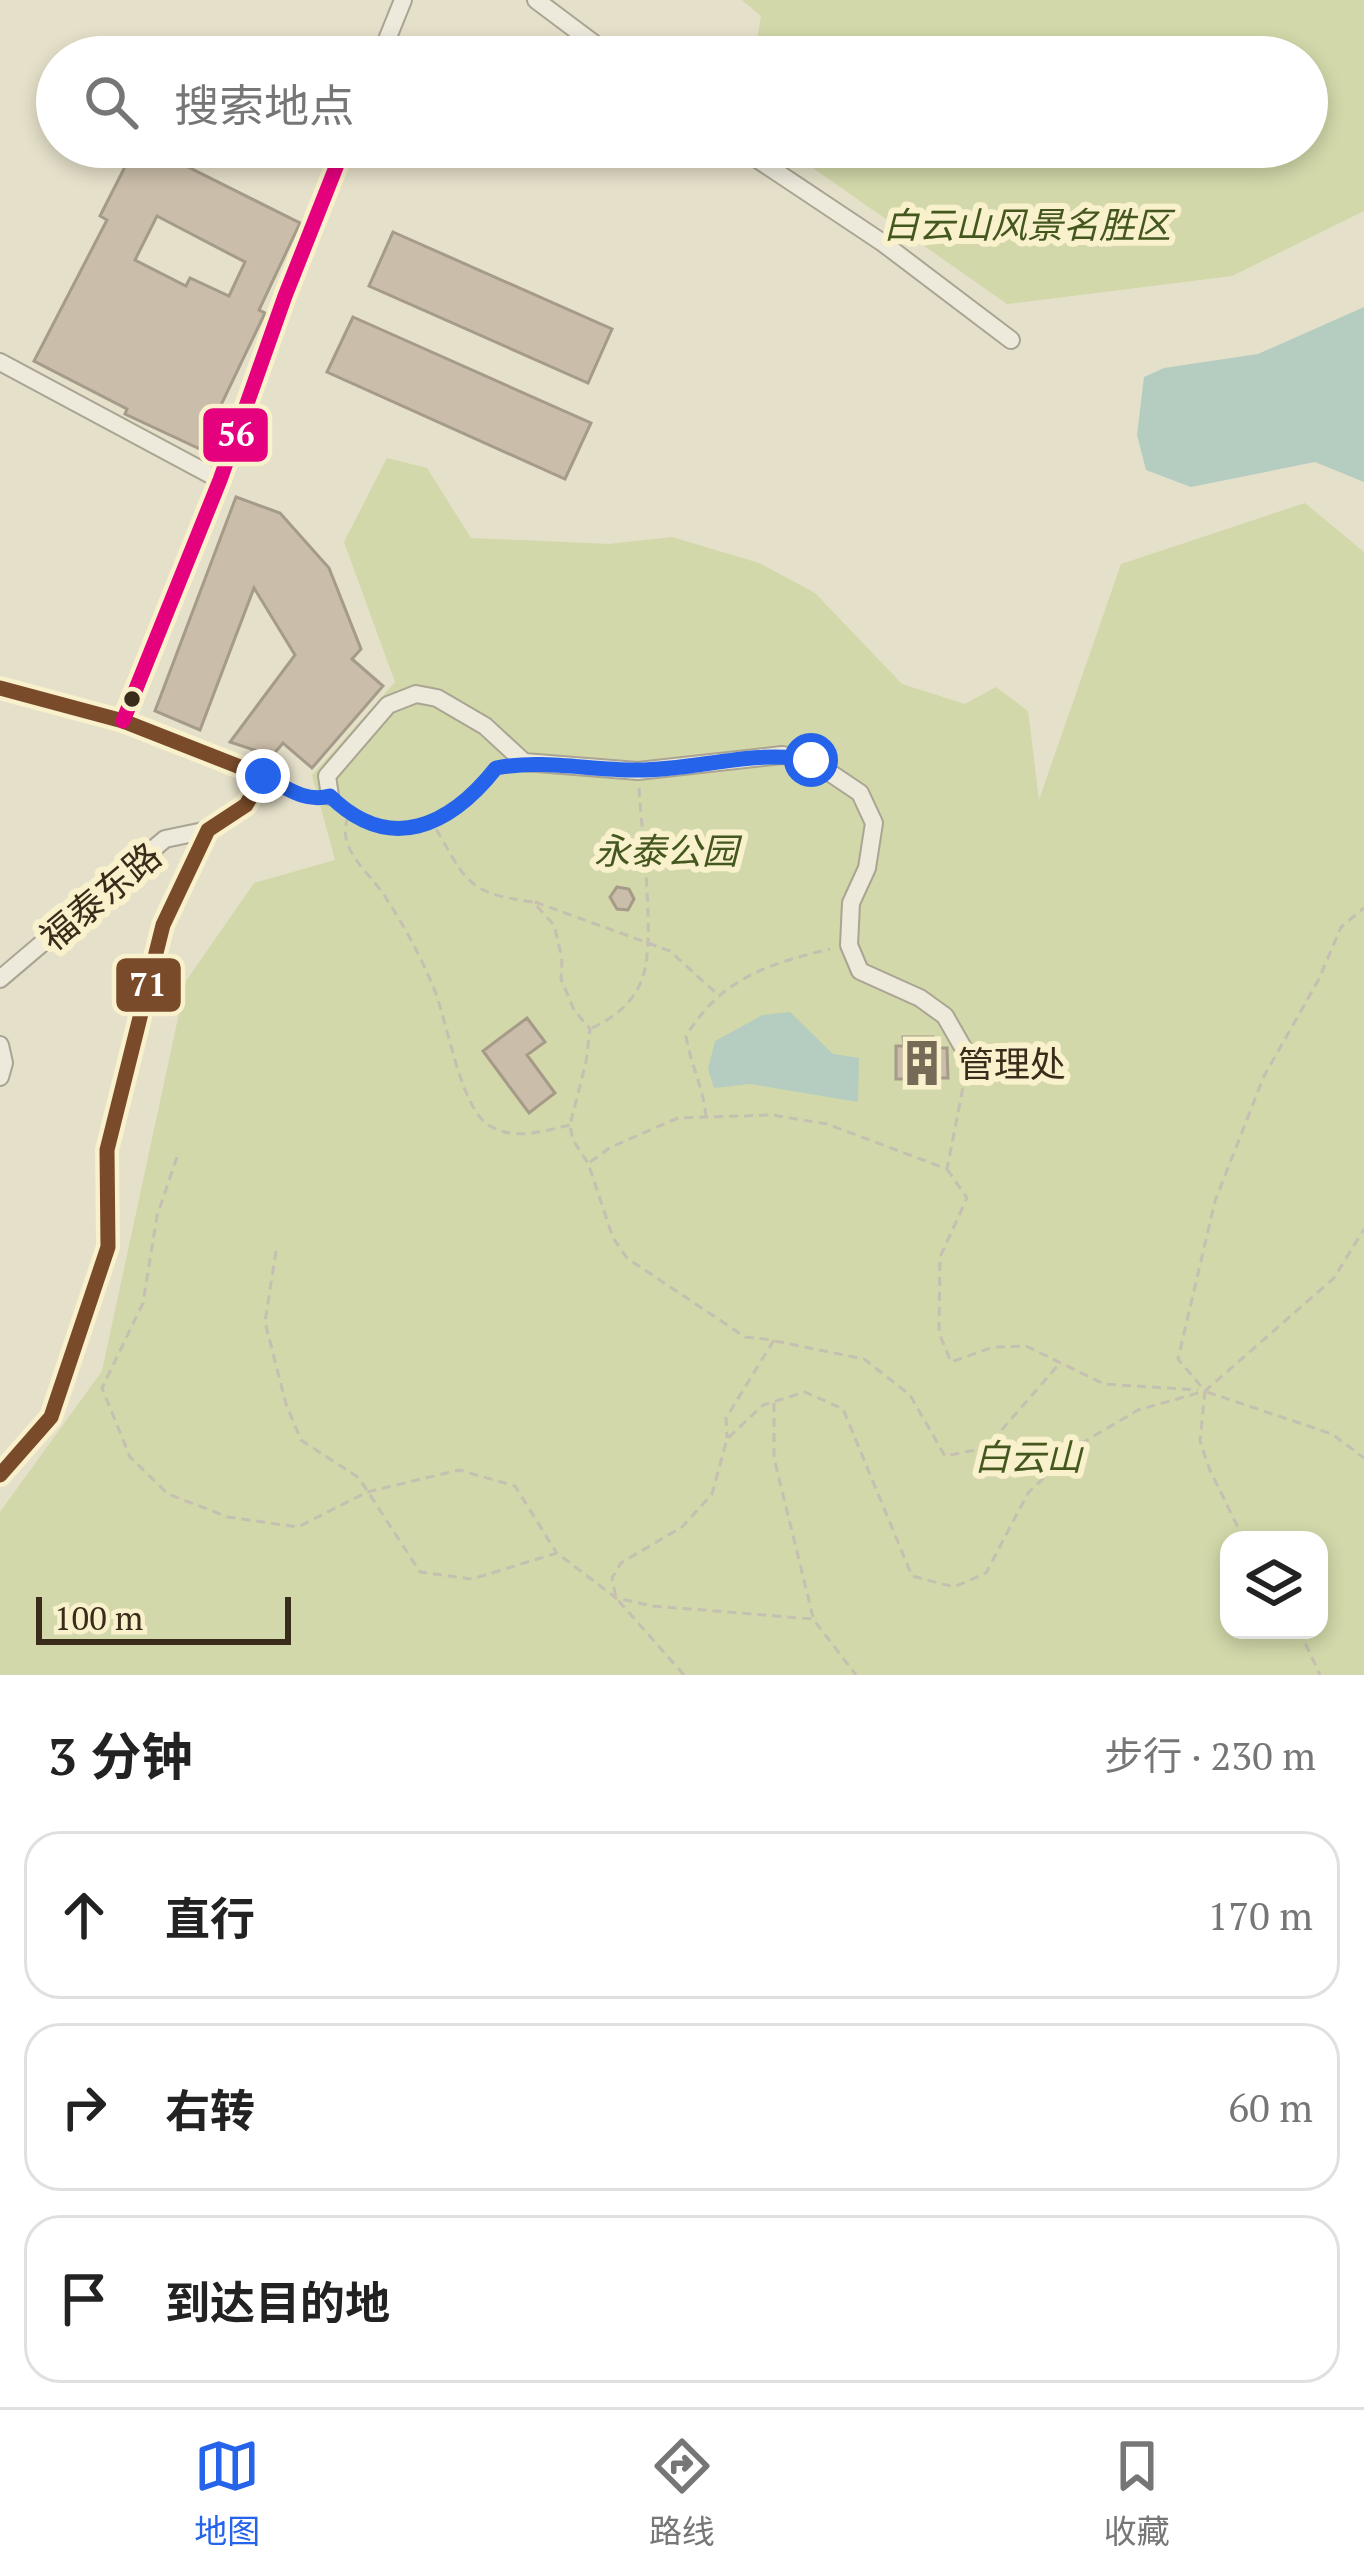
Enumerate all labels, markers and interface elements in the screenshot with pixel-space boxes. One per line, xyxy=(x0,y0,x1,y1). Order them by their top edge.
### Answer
search box xyxy=(36,36,1328,168)
icon: search xyxy=(78,69,144,135)
text: 搜索地点 xyxy=(174,75,354,135)
park label: 白云山风景名胜区 xyxy=(883,201,1176,248)
line badge: 56 xyxy=(201,406,270,464)
text: 56 xyxy=(217,412,255,455)
unlabelled marker xyxy=(121,688,143,710)
route start xyxy=(784,733,838,787)
route end xyxy=(236,749,290,803)
park label: 永泰公园 xyxy=(594,827,743,874)
street label: 福泰东路 xyxy=(30,832,170,960)
line badge: 71 xyxy=(114,956,183,1014)
text: 71 xyxy=(129,962,167,1005)
building icon: 管理处 xyxy=(897,1038,947,1088)
place label: 管理处 xyxy=(958,1040,1066,1087)
park label: 白云山 xyxy=(974,1433,1084,1480)
map controls xyxy=(1220,1531,1328,1639)
button: layers xyxy=(1220,1531,1328,1639)
scale bar xyxy=(36,1591,291,1644)
text: 100 m xyxy=(54,1596,143,1639)
text: 3 分钟 xyxy=(48,1722,193,1790)
text: 步行 · 230 m xyxy=(1104,1729,1316,1781)
icon: ahead xyxy=(51,1882,117,1948)
text: 直行 xyxy=(165,1888,255,1948)
text: 170 m xyxy=(1208,1889,1313,1941)
icon: right xyxy=(51,2074,117,2140)
text: 右转 xyxy=(165,2080,255,2140)
text: 60 m xyxy=(1228,2081,1313,2133)
icon: arrive xyxy=(51,2266,117,2332)
text: 到达目的地 xyxy=(165,2272,390,2332)
tab: 地图 xyxy=(194,2433,260,2553)
tab: 路线 xyxy=(649,2433,715,2553)
tab: 收藏 xyxy=(1104,2433,1170,2553)

